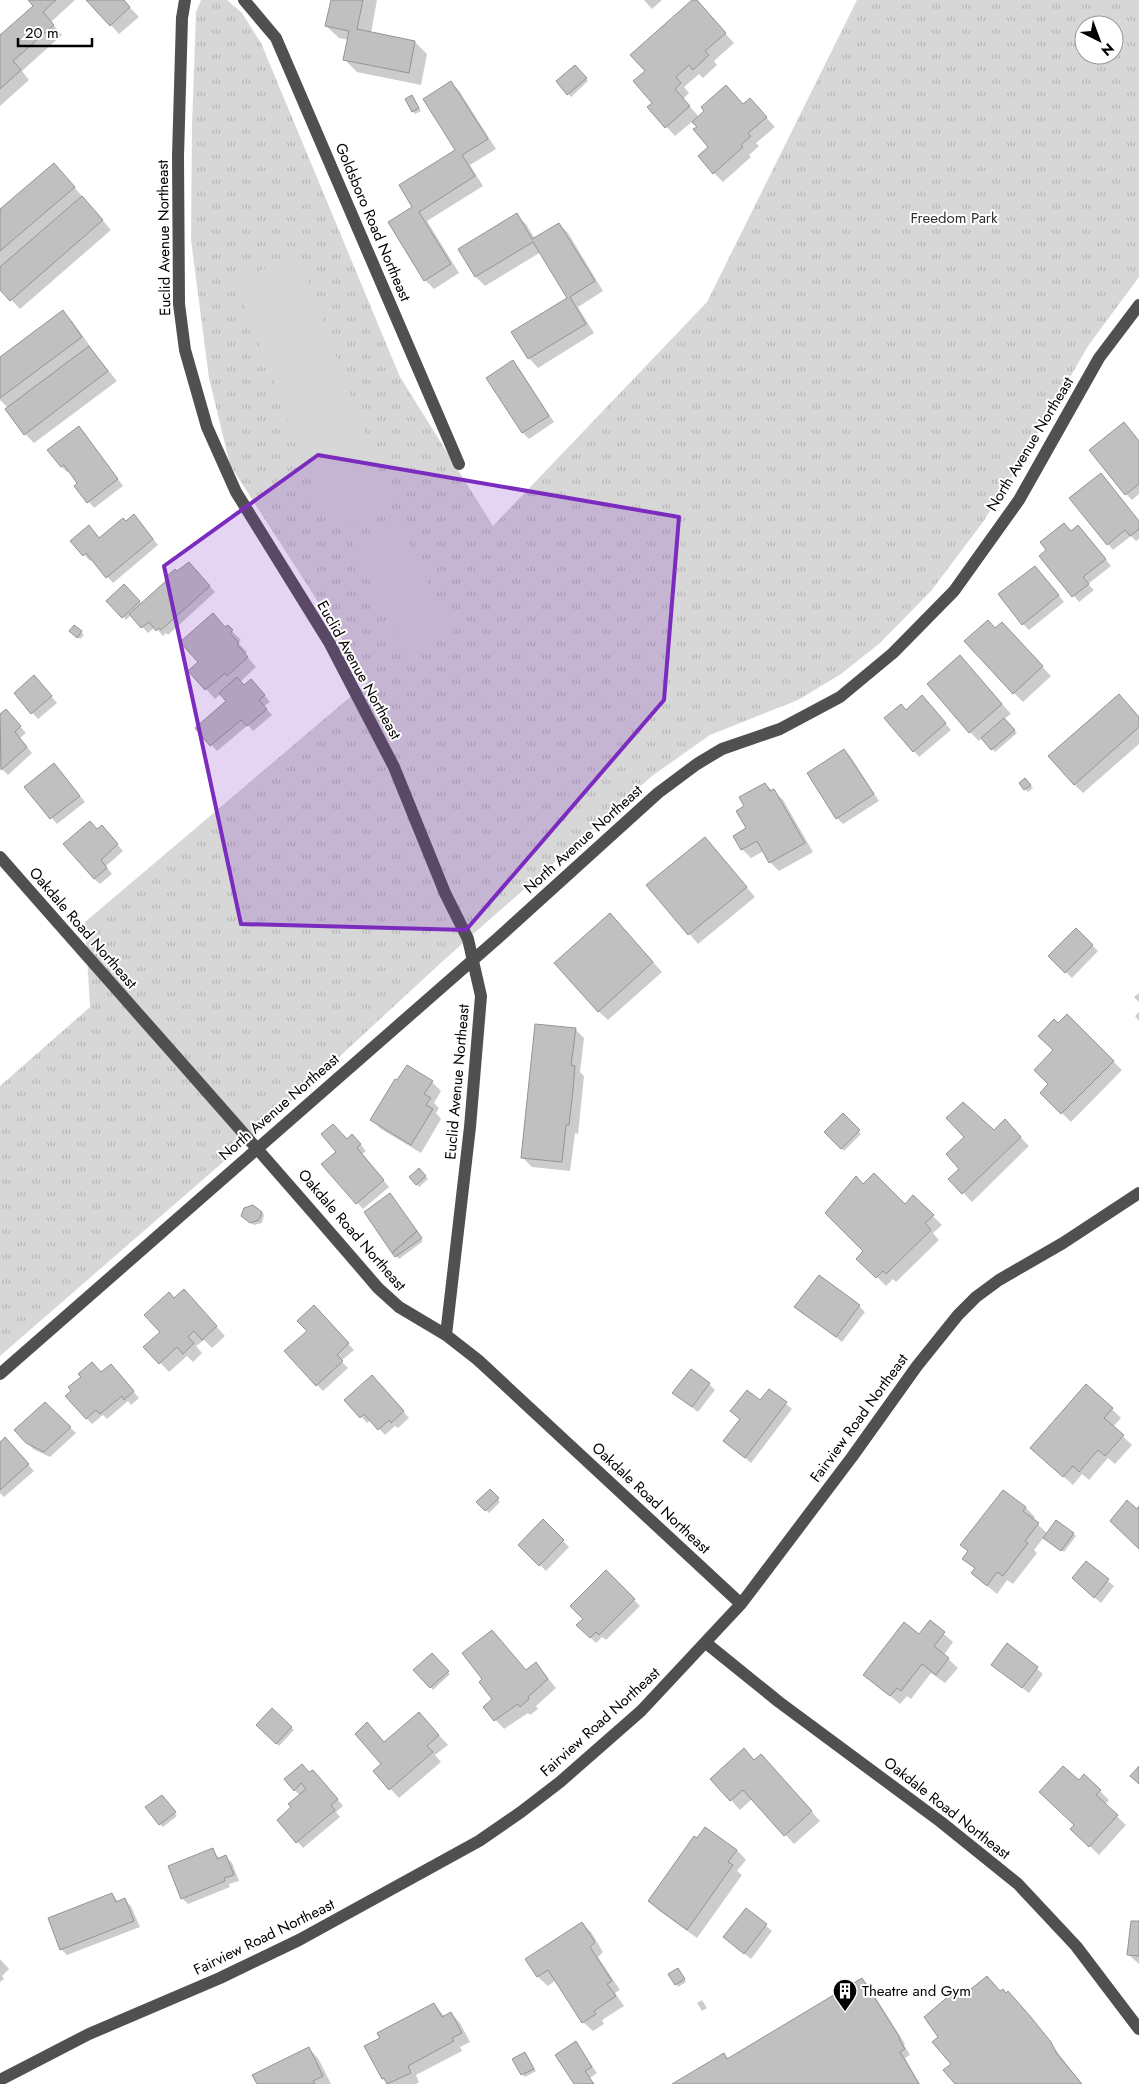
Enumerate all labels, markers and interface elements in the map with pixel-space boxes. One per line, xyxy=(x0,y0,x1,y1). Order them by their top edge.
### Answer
scale bar xyxy=(18,15,91,47)
north arrow xyxy=(1074,15,1124,65)
text: 20 m xyxy=(25,22,59,44)
text: N xyxy=(1097,39,1119,61)
street label: Goldsboro Road Northeast xyxy=(330,139,417,305)
street label: Euclid Avenue Northeast xyxy=(152,159,176,316)
park label: Freedom Park xyxy=(910,207,998,229)
street label: North Avenue Northeast xyxy=(981,372,1079,515)
street label: Euclid Avenue Northeast xyxy=(312,596,407,744)
street label: North Avenue Northeast xyxy=(519,779,648,898)
street label: Oakdale Road Northeast xyxy=(24,862,142,994)
street label: Euclid Avenue Northeast xyxy=(439,1003,475,1161)
street label: North Avenue Northeast xyxy=(214,1048,344,1166)
street label: Oakdale Road Northeast xyxy=(293,1164,411,1296)
street label: Fairview Road Northeast xyxy=(805,1349,913,1487)
street label: Oakdale Road Northeast xyxy=(587,1437,715,1559)
street label: Fairview Road Northeast xyxy=(535,1662,665,1782)
street label: Oakdale Road Northeast xyxy=(879,1752,1015,1865)
street label: Fairview Road Northeast xyxy=(190,1893,339,1981)
building icon: Theatre and Gym xyxy=(832,1978,858,2012)
place label: Theatre and Gym xyxy=(862,1980,971,2002)

